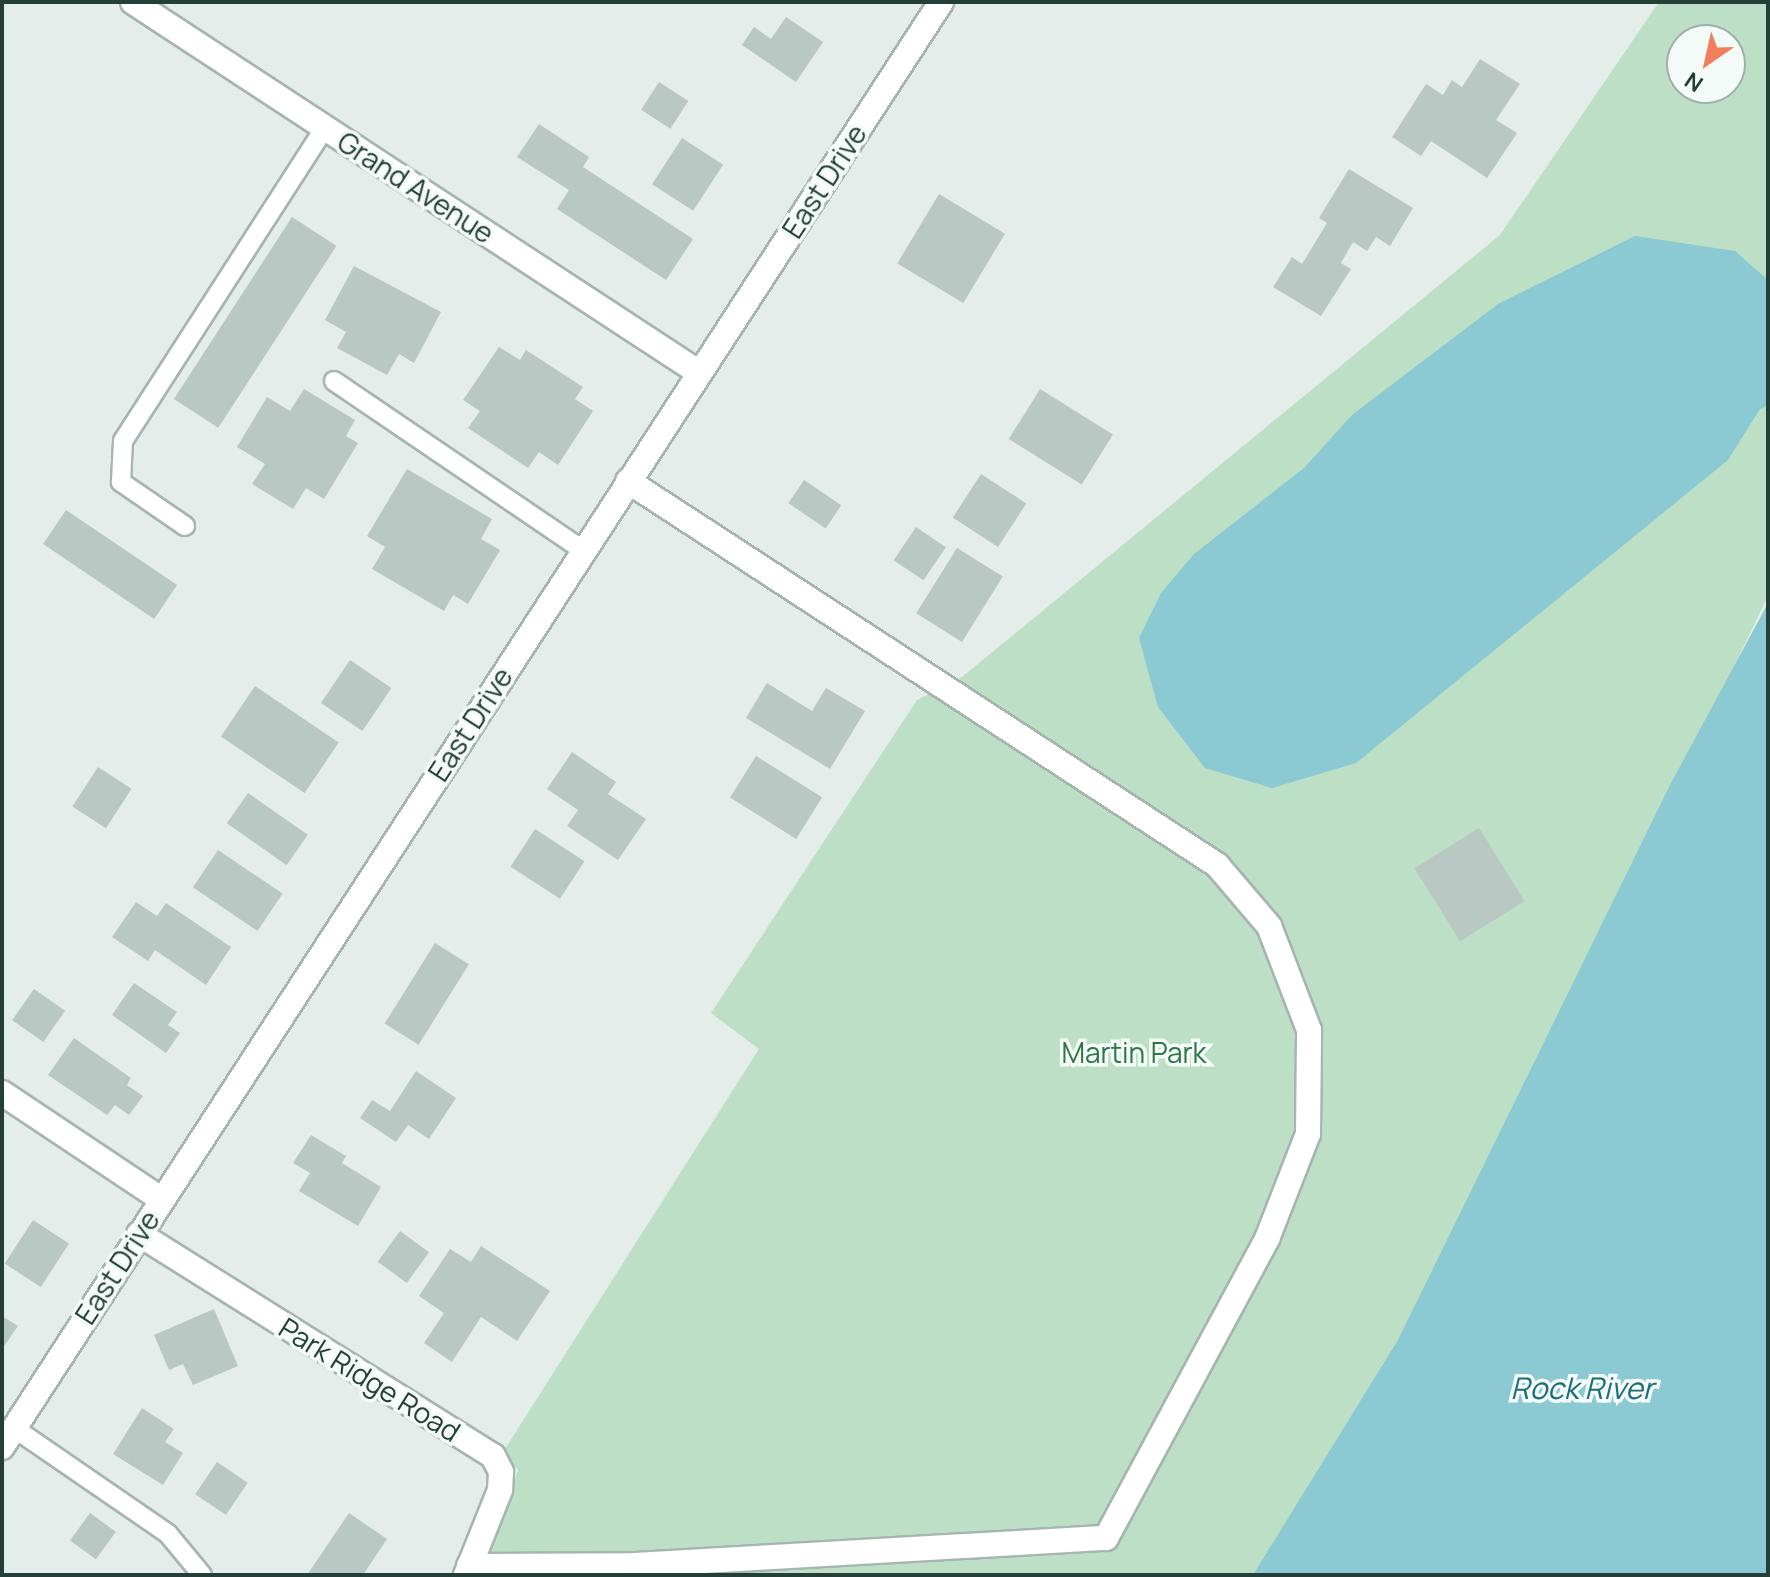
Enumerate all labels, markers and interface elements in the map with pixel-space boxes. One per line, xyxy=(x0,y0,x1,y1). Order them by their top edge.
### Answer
north arrow xyxy=(1666,24,1746,104)
text: N xyxy=(1679,65,1709,99)
street label: East Drive xyxy=(775,118,873,244)
street label: Grand Avenue xyxy=(332,124,500,250)
street label: East Drive xyxy=(421,661,519,787)
park label: Martin Park xyxy=(1062,1035,1206,1069)
street label: East Drive xyxy=(68,1204,166,1330)
street label: Park Ridge Road xyxy=(273,1310,467,1448)
water label: Rock River xyxy=(1510,1370,1654,1406)

